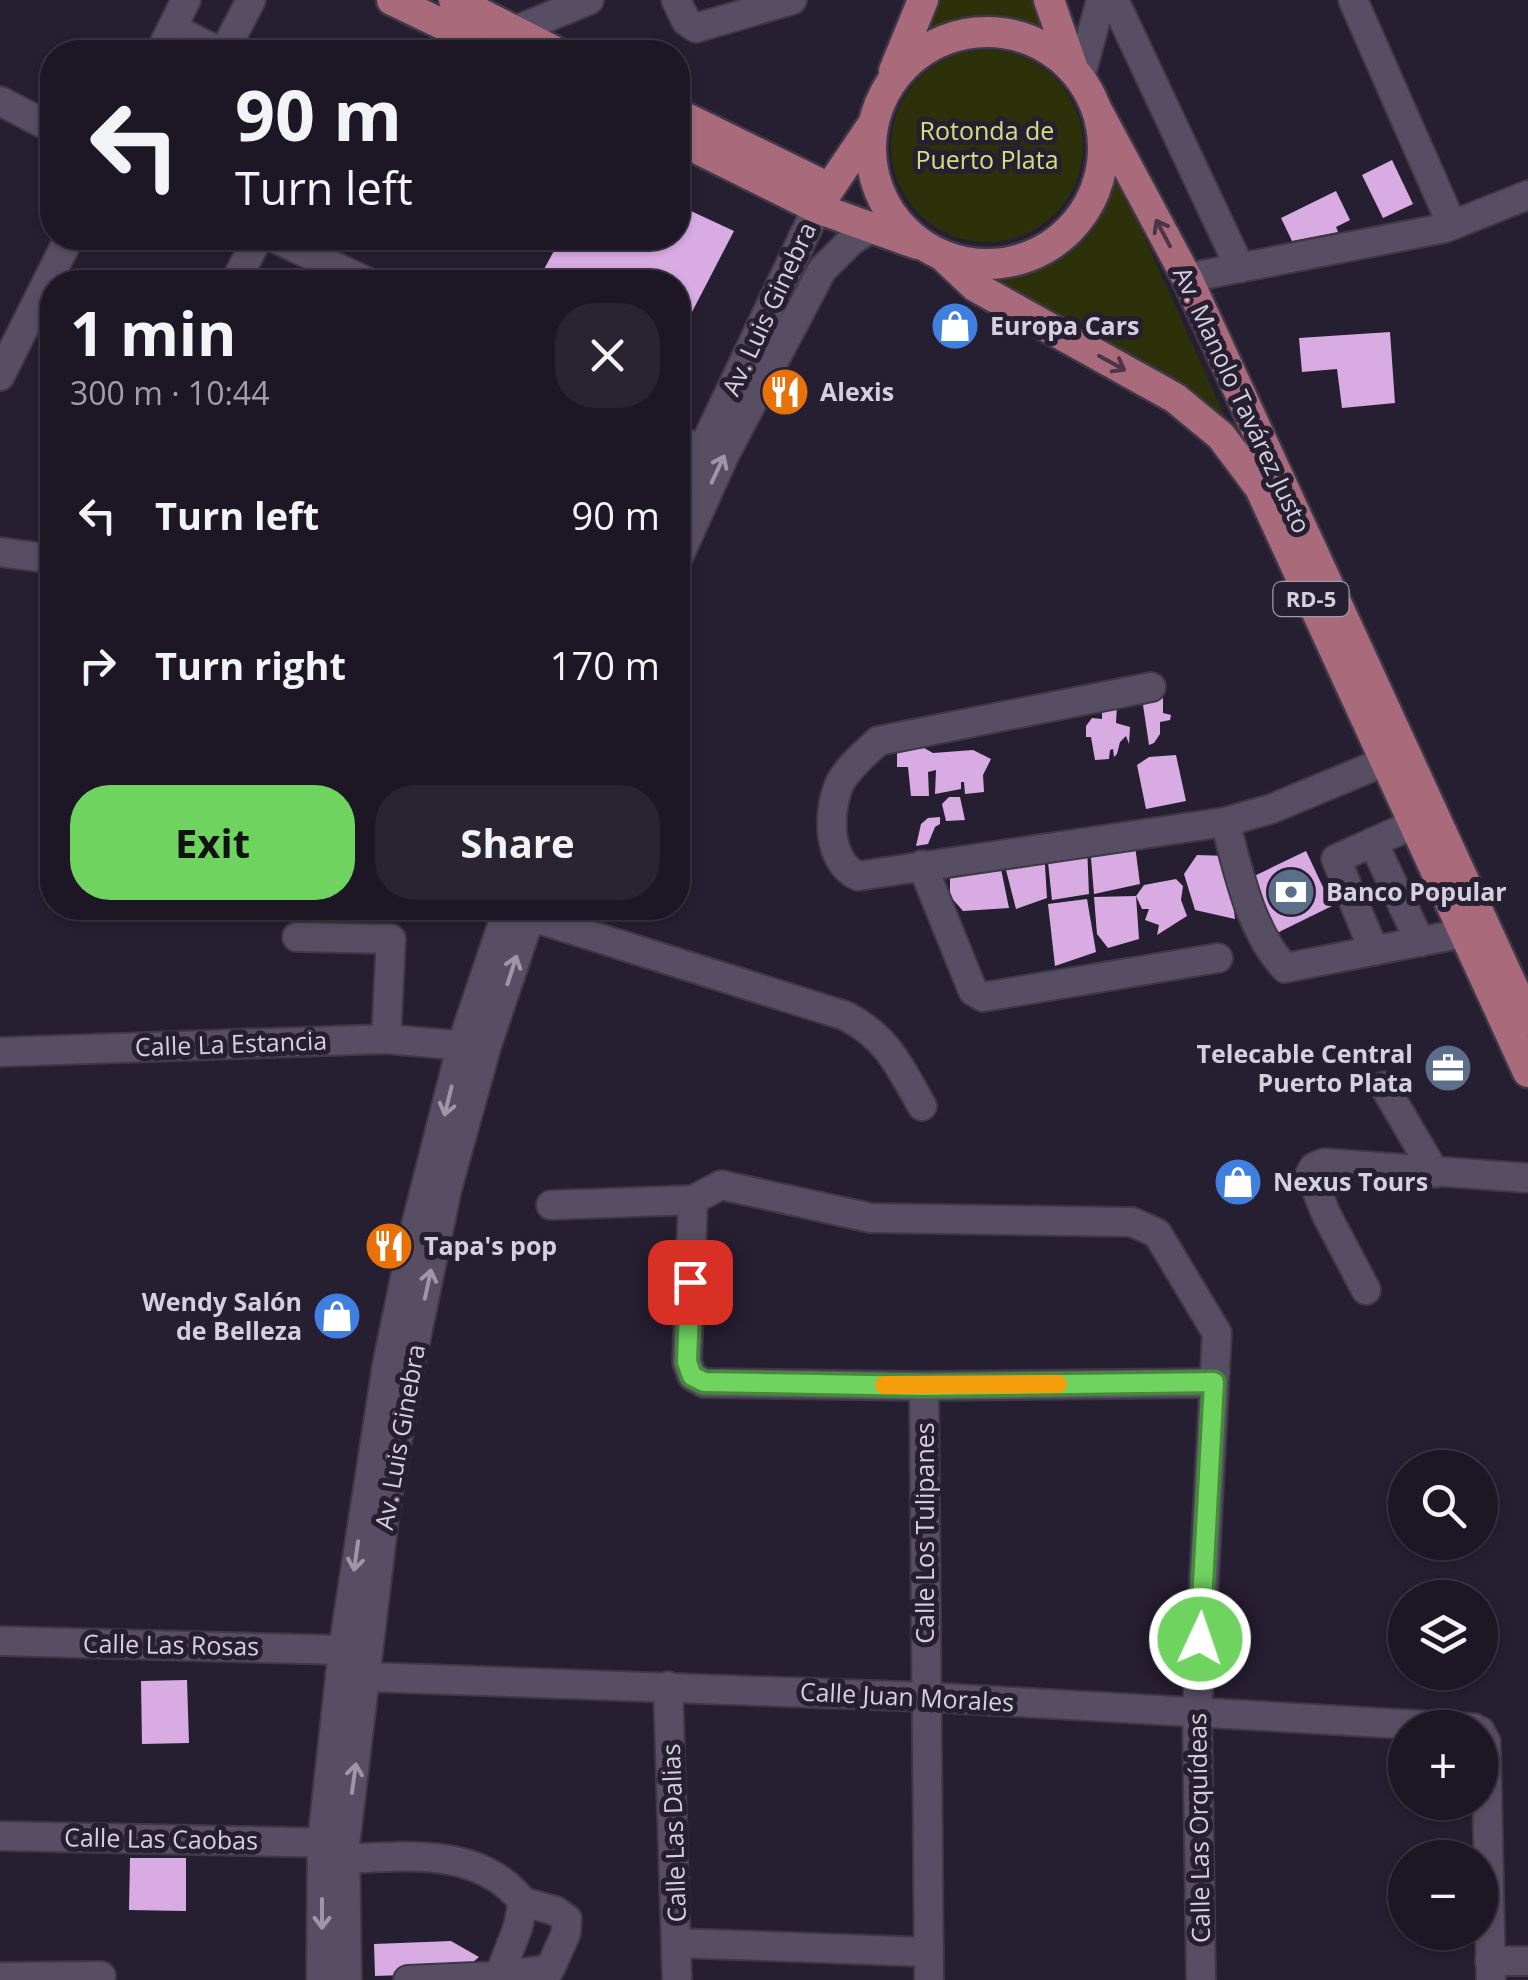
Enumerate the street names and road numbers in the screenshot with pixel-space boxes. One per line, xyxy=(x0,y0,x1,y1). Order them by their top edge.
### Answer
street label: Av. Luis Ginebra xyxy=(713,216,823,401)
street label: Av. Manolo Tavárez Justo xyxy=(1166,261,1320,538)
road number: RD-5 xyxy=(1274,582,1348,616)
street label: Calle La Estancia xyxy=(134,1023,328,1063)
street label: Av. Luis Ginebra xyxy=(366,1341,432,1532)
street label: Calle Los Tulipanes xyxy=(907,1422,941,1644)
street label: Calle Las Rosas xyxy=(83,1625,259,1663)
street label: Calle Juan Morales xyxy=(799,1673,1015,1719)
street label: Calle Las Orquídeas xyxy=(1179,1713,1217,1943)
street label: Calle Las Dalias xyxy=(653,1743,693,1923)
street label: Calle Las Caobas xyxy=(64,1819,258,1857)

